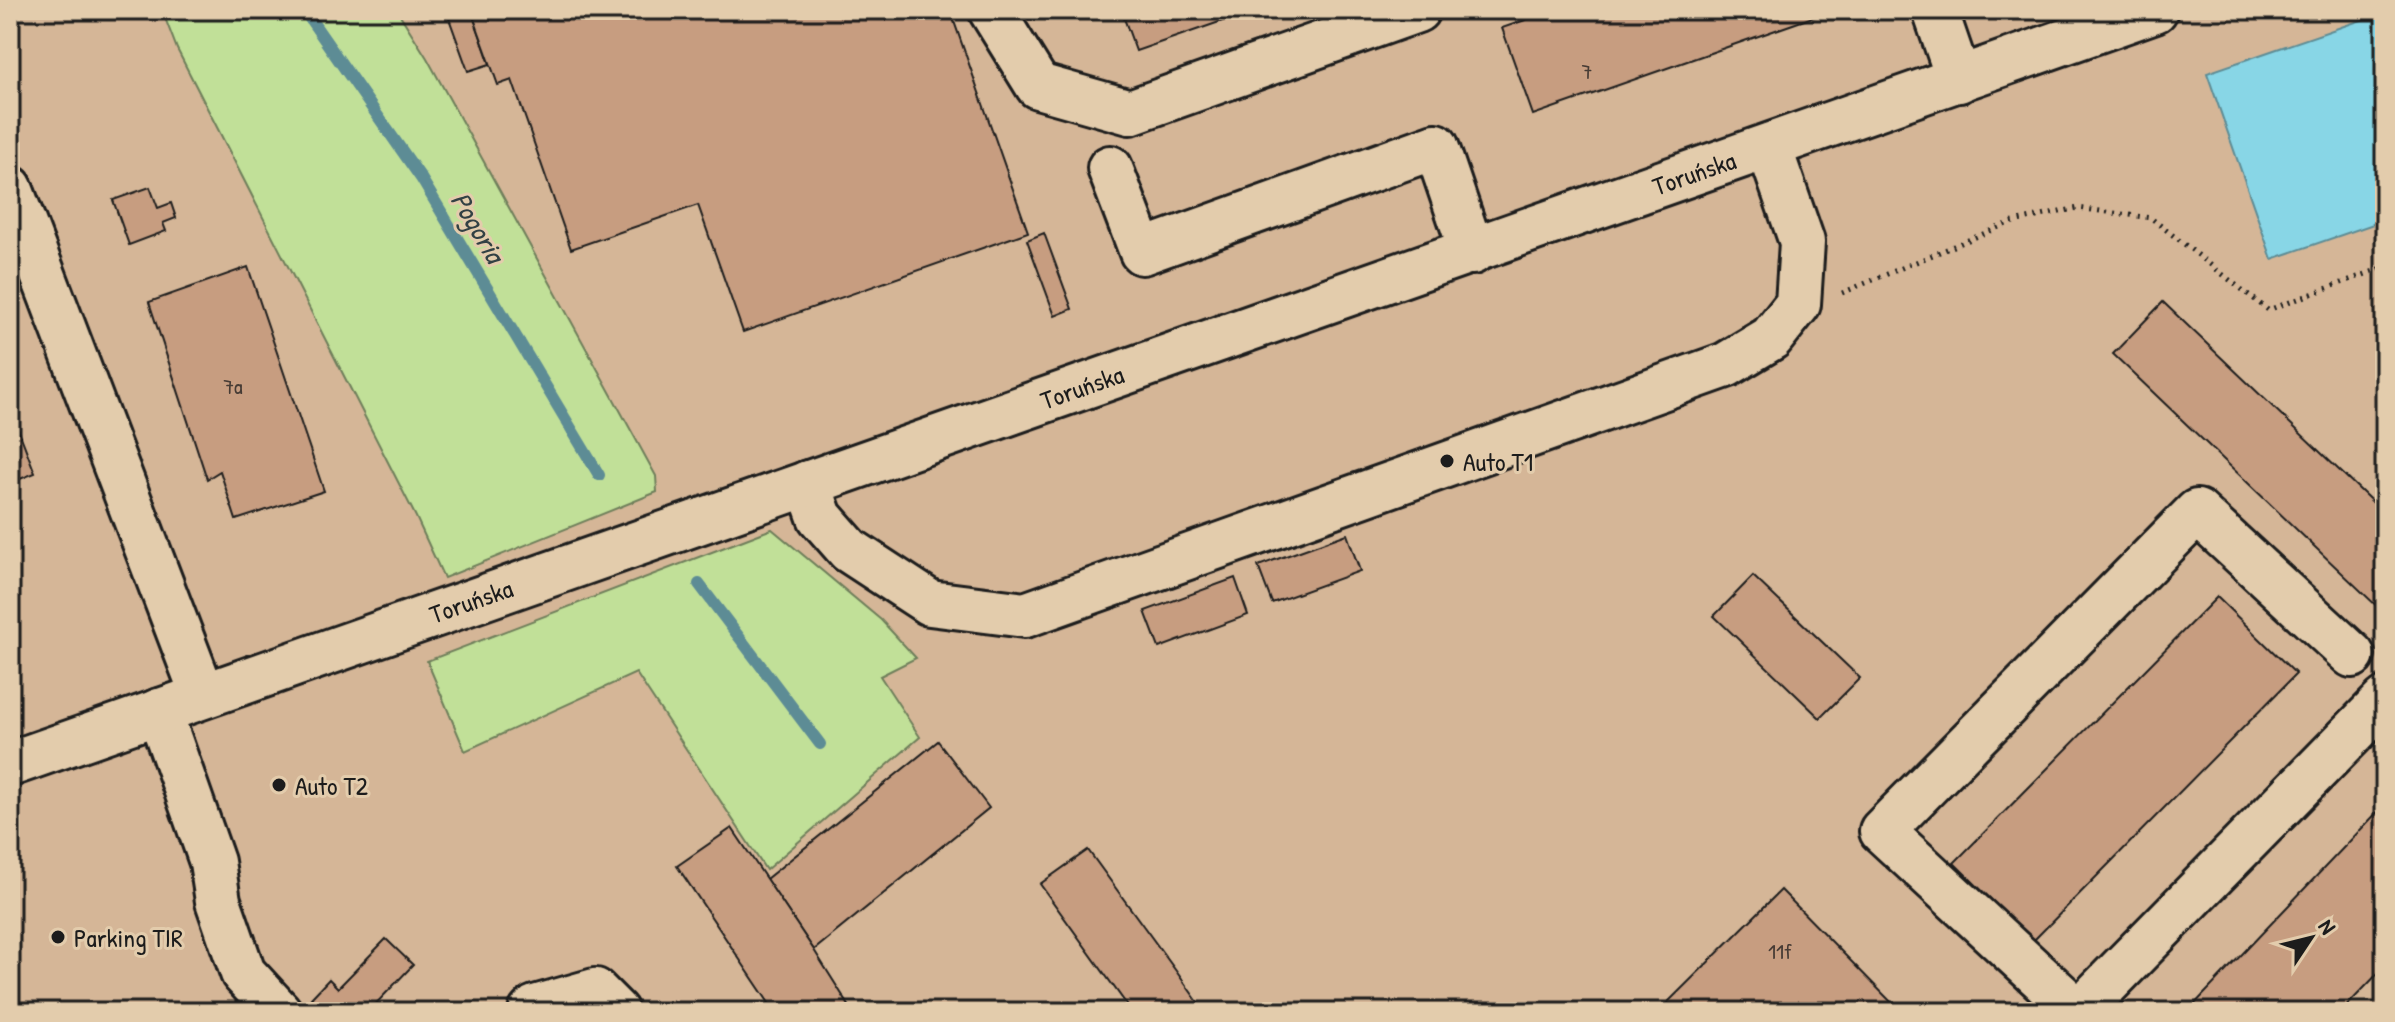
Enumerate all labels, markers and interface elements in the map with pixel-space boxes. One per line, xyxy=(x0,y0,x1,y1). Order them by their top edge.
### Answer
house number: 7 xyxy=(1582,56,1592,86)
street label: Toruńska xyxy=(1648,142,1740,204)
water label: Pogoria xyxy=(442,184,516,272)
street label: Toruńska xyxy=(1036,356,1128,418)
house number: 7a xyxy=(223,371,243,401)
place label: Auto T1 xyxy=(1463,444,1533,479)
marker: Auto T1 xyxy=(1438,452,1456,470)
street label: Toruńska xyxy=(425,570,517,632)
place label: Auto T2 xyxy=(295,768,368,803)
marker: Auto T2 xyxy=(270,776,288,794)
north arrow xyxy=(2271,898,2351,978)
text: N xyxy=(2312,913,2343,940)
place label: Parking TIR xyxy=(74,920,183,955)
marker: Parking TIR xyxy=(49,928,67,946)
house number: 11f xyxy=(1768,936,1792,966)

